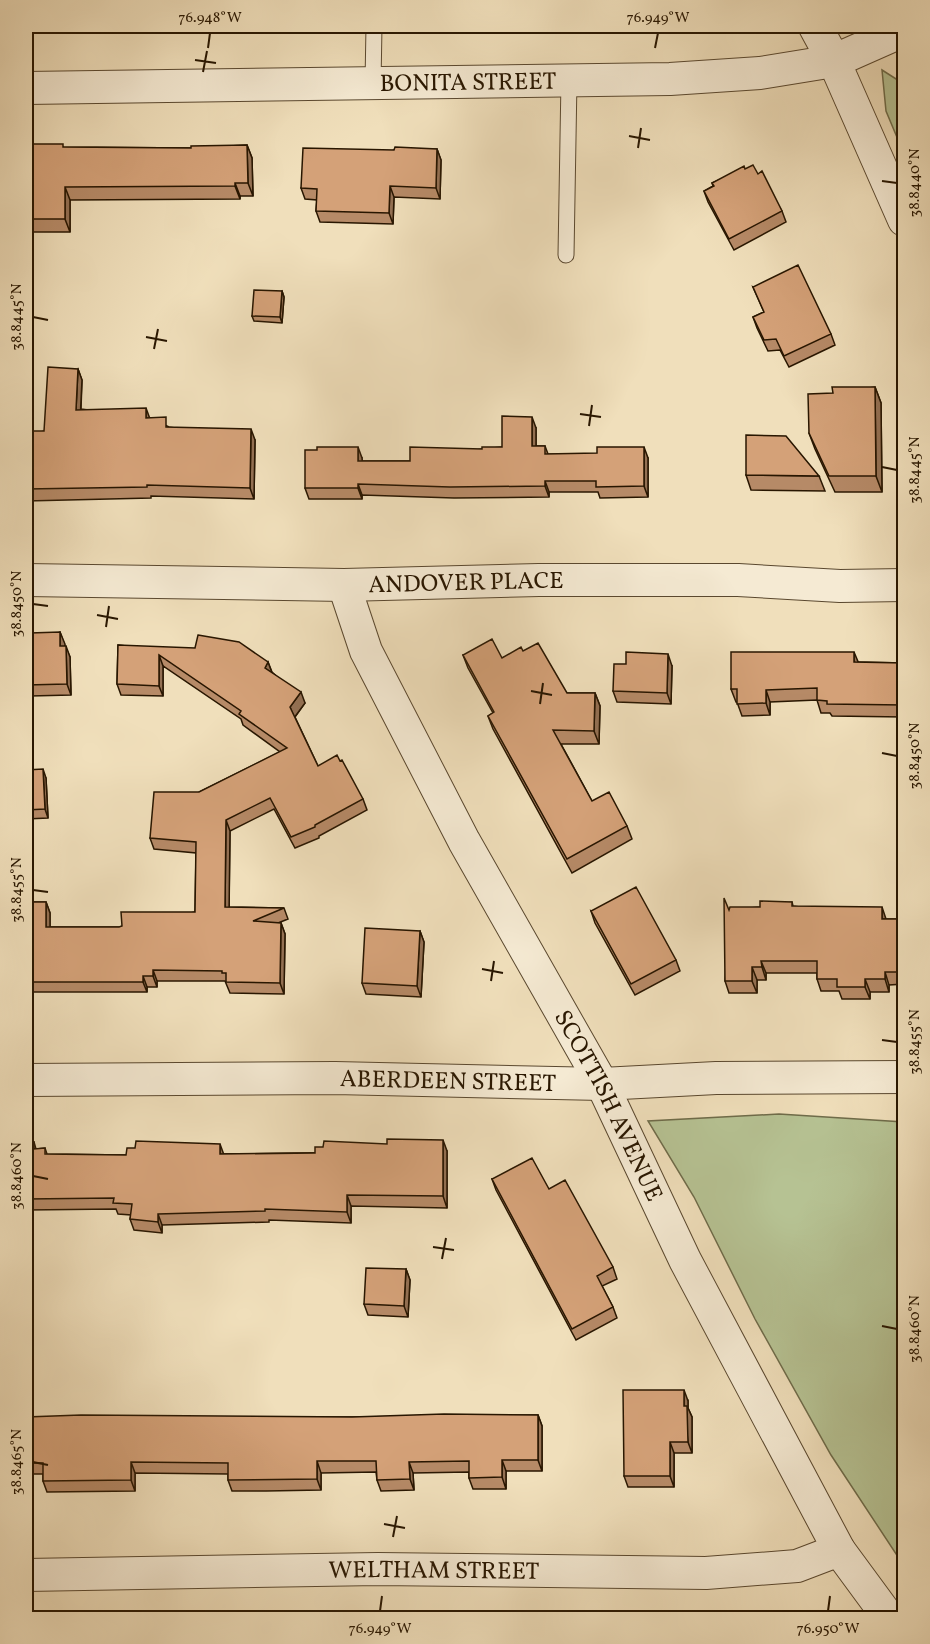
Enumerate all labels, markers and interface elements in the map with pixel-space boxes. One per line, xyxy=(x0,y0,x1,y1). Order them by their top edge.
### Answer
text: 76.948°W xyxy=(178,8,242,29)
text: 76.949°W xyxy=(626,8,690,29)
street label: BONITA STREET xyxy=(379,66,557,102)
text: 38.8440°N xyxy=(905,148,926,218)
text: 38.8445°N xyxy=(7,283,28,351)
text: 38.8445°N xyxy=(905,436,926,504)
street label: ANDOVER PLACE xyxy=(368,565,564,603)
text: 38.8450°N xyxy=(7,571,28,637)
text: 38.8450°N xyxy=(905,723,926,789)
text: 38.8455°N xyxy=(7,857,28,923)
street label: SCOTTISH AVENUE xyxy=(544,1004,670,1207)
text: 38.8455°N xyxy=(905,1009,926,1075)
street label: ABERDEEN STREET xyxy=(339,1063,556,1102)
text: 38.8460°N xyxy=(7,1142,28,1210)
text: 38.8460°N xyxy=(905,1295,926,1363)
text: 38.8465°N xyxy=(7,1429,28,1495)
street label: WELTHAM STREET xyxy=(328,1554,540,1590)
text: 76.949°W xyxy=(348,1619,412,1640)
text: 76.950°W xyxy=(796,1619,860,1640)

